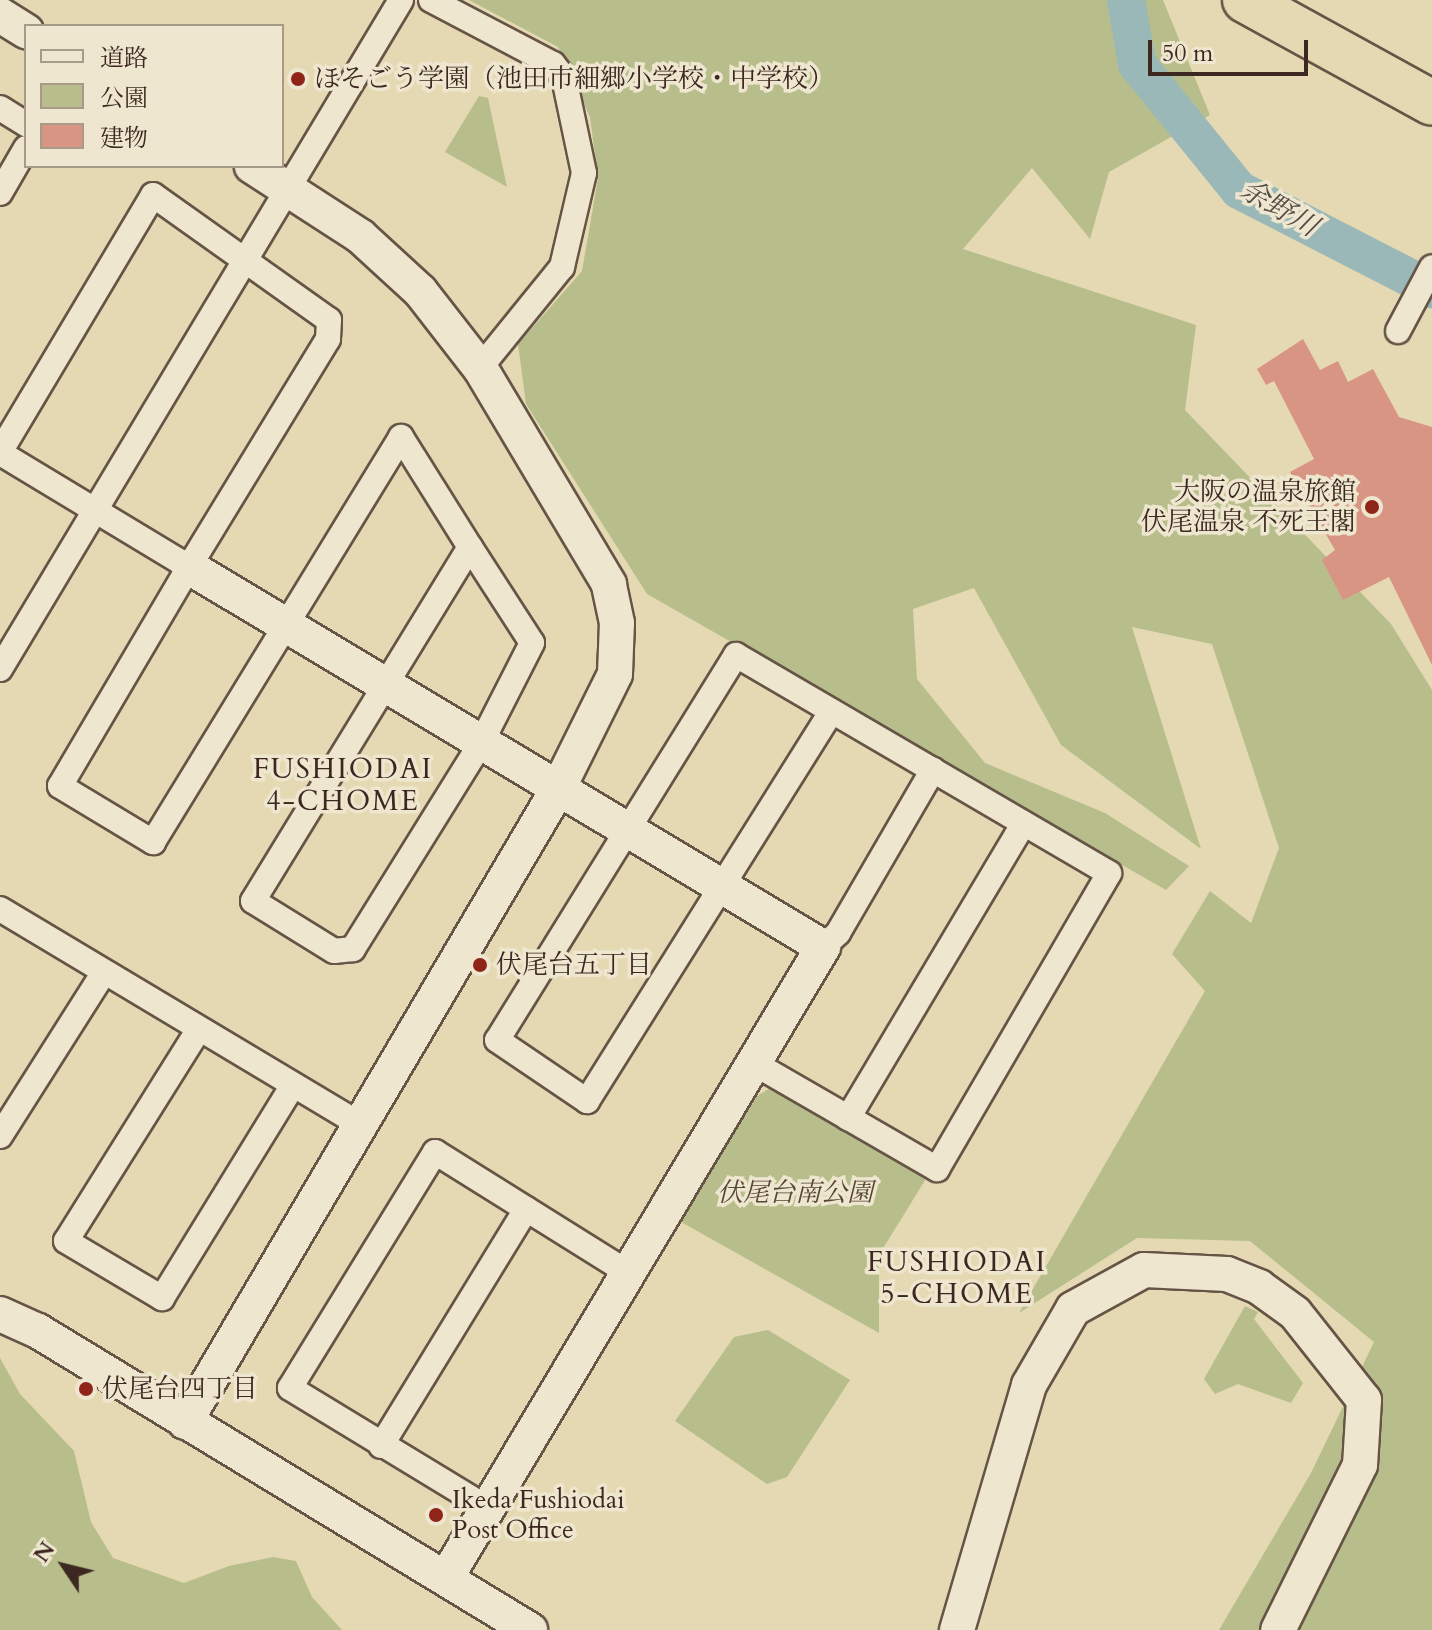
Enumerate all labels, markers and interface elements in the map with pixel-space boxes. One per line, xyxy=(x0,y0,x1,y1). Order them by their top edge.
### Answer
legend xyxy=(24,24,284,168)
scale bar xyxy=(1152,24,1312,74)
text: 50 m xyxy=(1162,37,1213,70)
text: 道路 xyxy=(100,42,148,75)
place label: ほそごう学園（池田市細郷小学校・中学校） xyxy=(314,63,834,95)
marker: ほそごう学園（池田市細郷小学校・中学校） xyxy=(289,70,307,88)
text: 公園 xyxy=(100,82,148,115)
text: 建物 xyxy=(100,122,148,155)
water label: 余野川 xyxy=(1234,172,1324,244)
place label: 大阪の温泉旅館 伏尾温泉 不死王閣 xyxy=(1141,476,1356,538)
marker: 大阪の温泉旅館 伏尾温泉 不死王閣 xyxy=(1363,498,1381,516)
district label: FUSHIODAI 4-CHOME xyxy=(253,752,433,818)
place label: 伏尾台五丁目 xyxy=(496,949,652,981)
marker: 伏尾台五丁目 xyxy=(471,956,489,974)
park label: 伏尾台南公園 xyxy=(717,1177,873,1209)
district label: FUSHIODAI 5-CHOME xyxy=(867,1245,1047,1311)
place label: 伏尾台四丁目 xyxy=(102,1373,258,1405)
marker: 伏尾台四丁目 xyxy=(77,1380,95,1398)
place label: Ikeda Fushiodai Post Office xyxy=(452,1484,624,1546)
marker: Ikeda Fushiodai Post Office xyxy=(427,1506,445,1524)
north arrow xyxy=(24,1526,104,1606)
text: N xyxy=(27,1536,62,1569)

